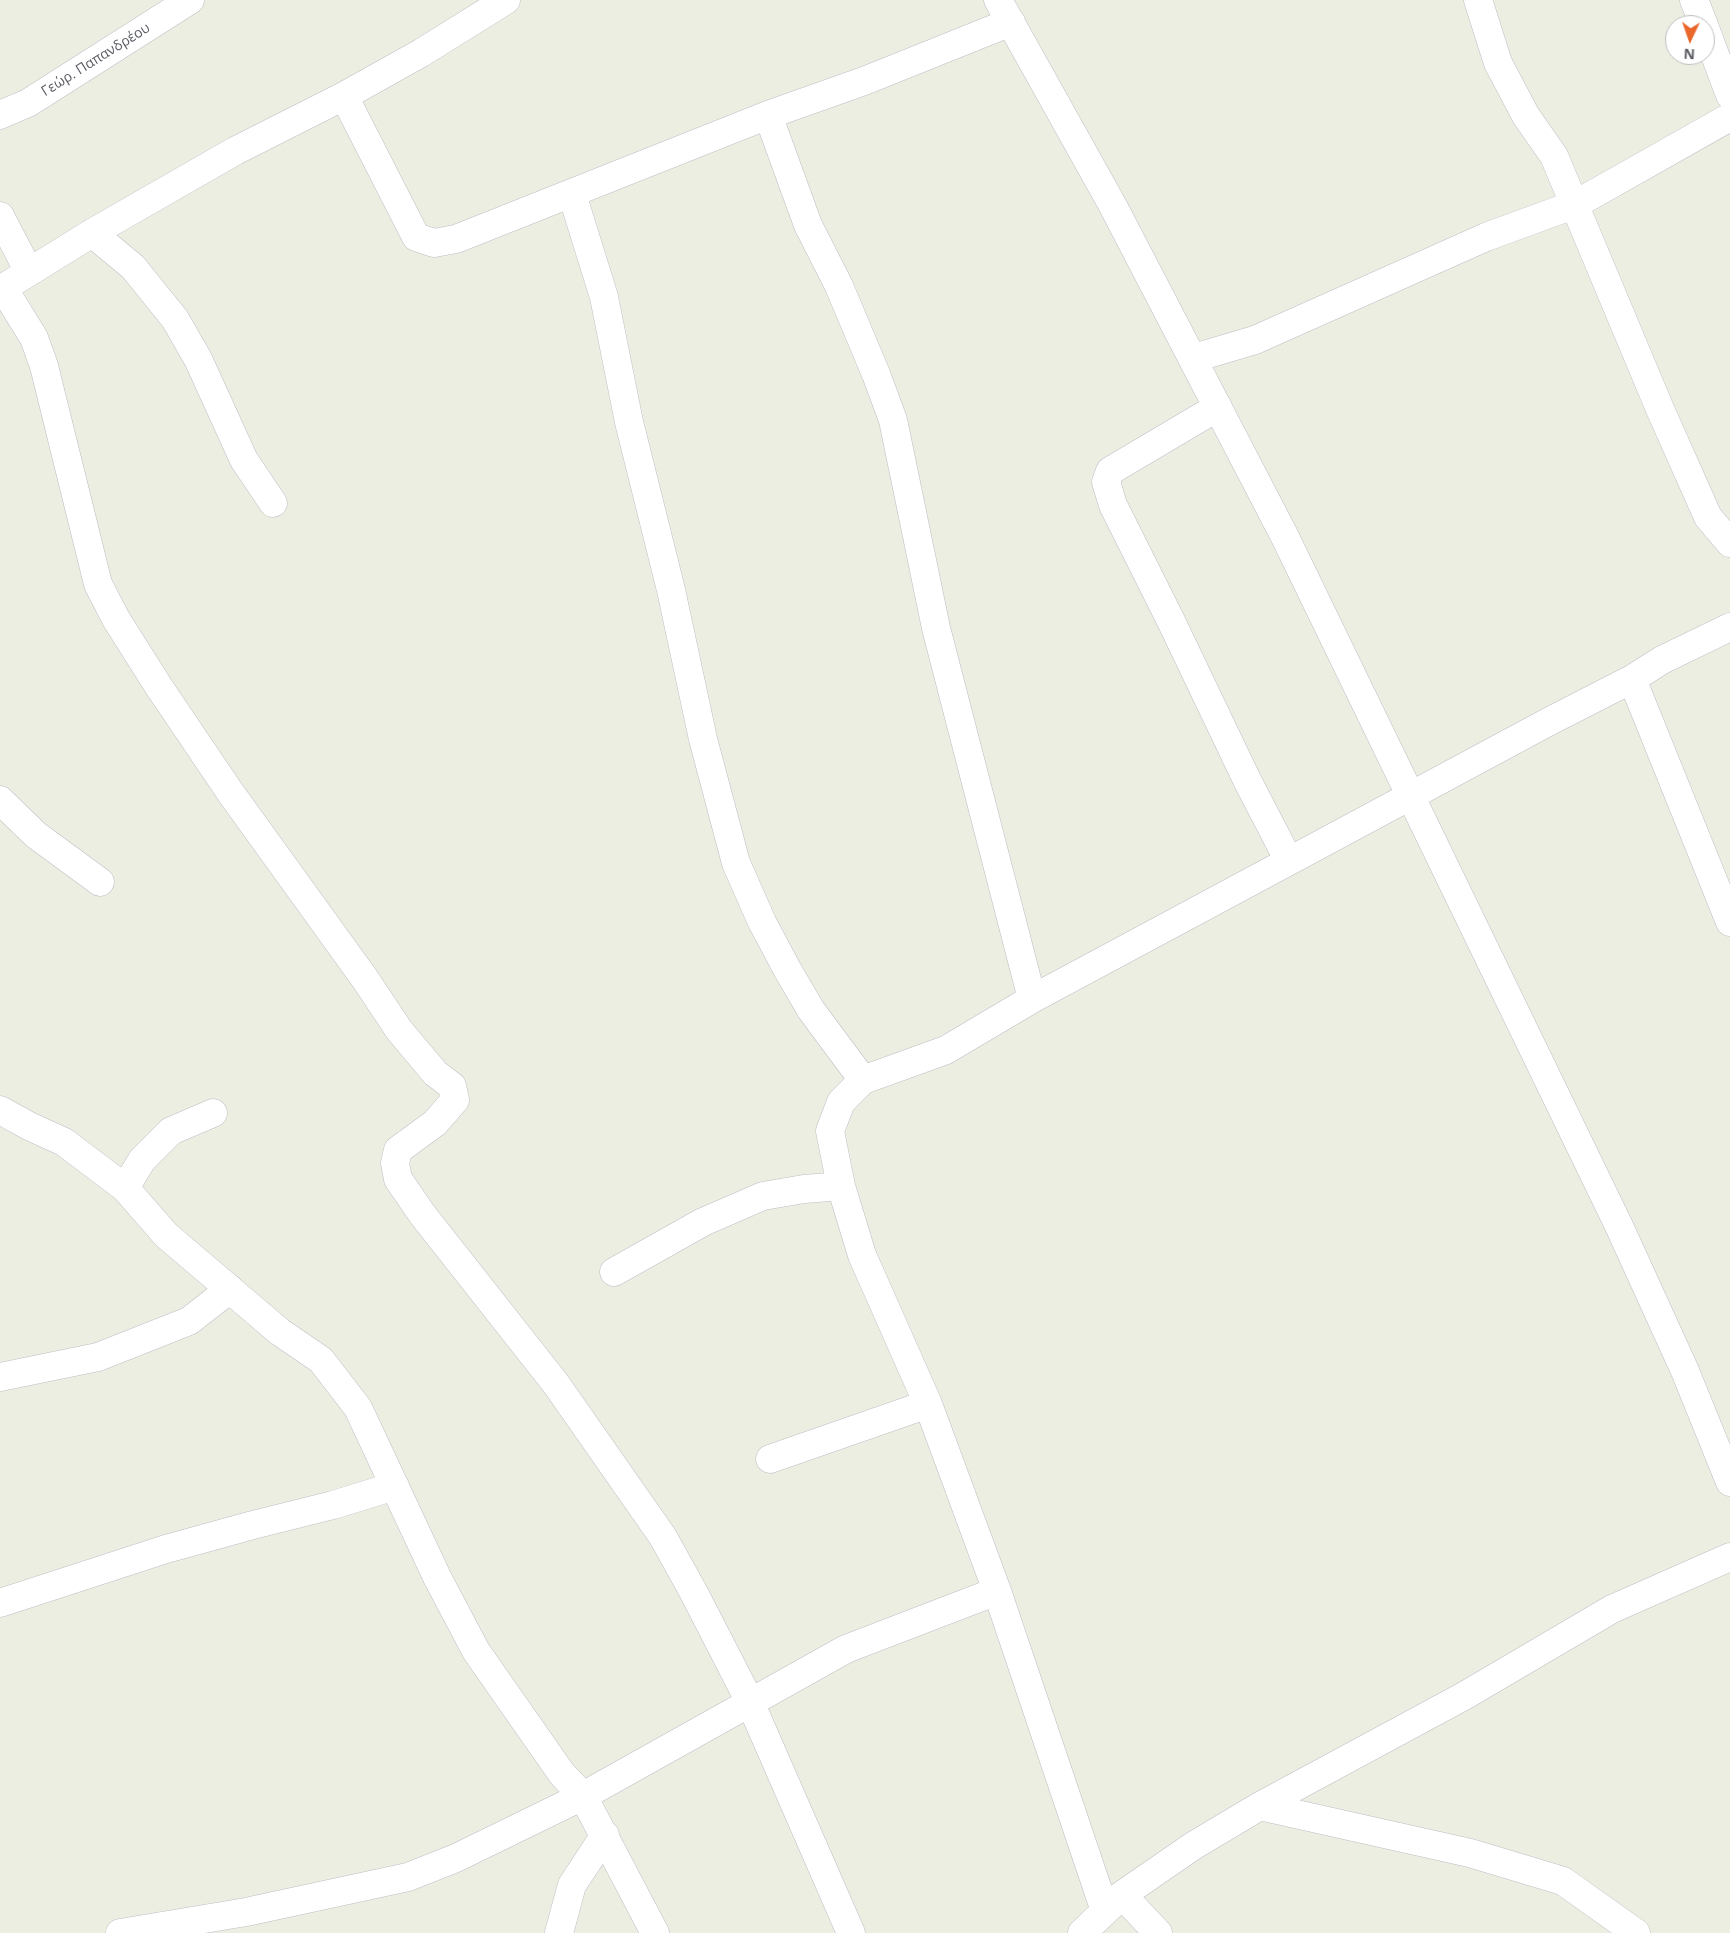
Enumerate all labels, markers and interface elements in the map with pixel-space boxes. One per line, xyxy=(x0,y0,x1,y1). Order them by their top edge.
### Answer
north arrow xyxy=(1665,15,1715,65)
street label: Γεώρ. Παπανδρέου xyxy=(39,20,153,100)
text: N xyxy=(1683,45,1695,64)

